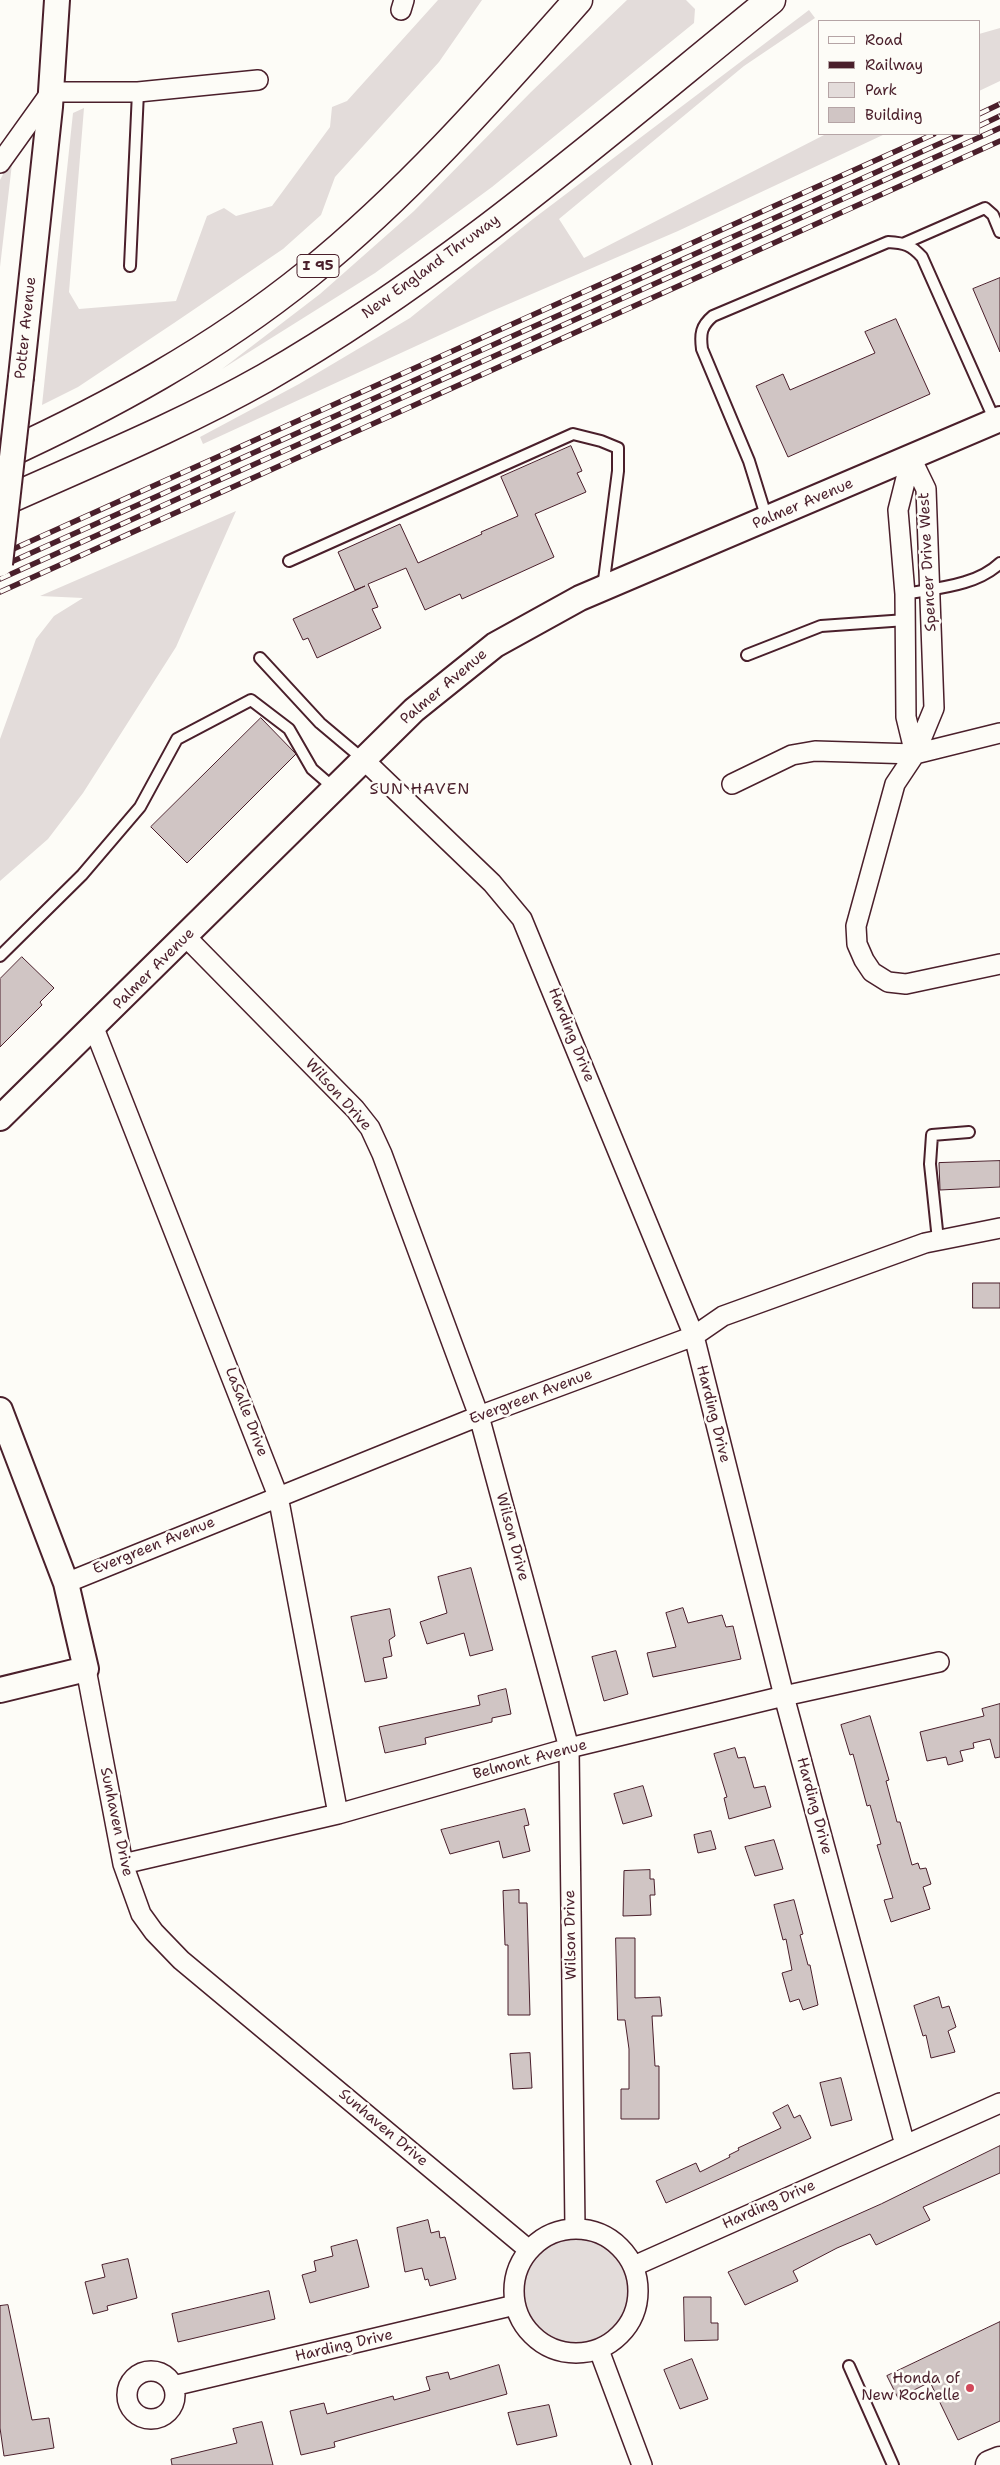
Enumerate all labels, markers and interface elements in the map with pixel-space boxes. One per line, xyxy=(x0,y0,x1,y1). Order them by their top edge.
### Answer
legend xyxy=(818,20,980,135)
text: Road xyxy=(865,30,903,50)
text: Railway xyxy=(865,55,923,75)
text: Park xyxy=(865,80,897,100)
text: Building xyxy=(865,105,922,125)
street label: New England Thruway xyxy=(359,211,503,323)
road number: I 95 xyxy=(297,255,339,278)
street label: Potter Avenue xyxy=(12,276,40,380)
street label: Palmer Avenue xyxy=(750,475,856,533)
street label: Spencer Drive West xyxy=(915,492,941,632)
street label: Palmer Avenue xyxy=(397,645,491,729)
district label: SUN HAVEN xyxy=(368,780,472,800)
street label: Palmer Avenue xyxy=(109,924,199,1014)
street label: Harding Drive xyxy=(544,985,598,1085)
street label: Wilson Drive xyxy=(301,1055,375,1135)
street label: Harding Drive xyxy=(692,1363,734,1465)
street label: LaSalle Drive xyxy=(221,1365,271,1459)
street label: Evergreen Avenue xyxy=(467,1365,595,1429)
street label: Wilson Drive xyxy=(492,1491,532,1583)
street label: Evergreen Avenue xyxy=(90,1513,218,1579)
street label: Belmont Avenue xyxy=(471,1736,589,1784)
street label: Harding Drive xyxy=(792,1755,836,1857)
street label: Sunhaven Drive xyxy=(96,1766,136,1878)
street label: Wilson Drive xyxy=(561,1890,581,1980)
street label: Sunhaven Drive xyxy=(335,2085,431,2171)
street label: Harding Drive xyxy=(720,2176,818,2234)
street label: Harding Drive xyxy=(293,2326,395,2366)
place label: Honda of New Rochelle xyxy=(861,2370,960,2405)
marker: Honda of New Rochelle xyxy=(964,2382,976,2394)

